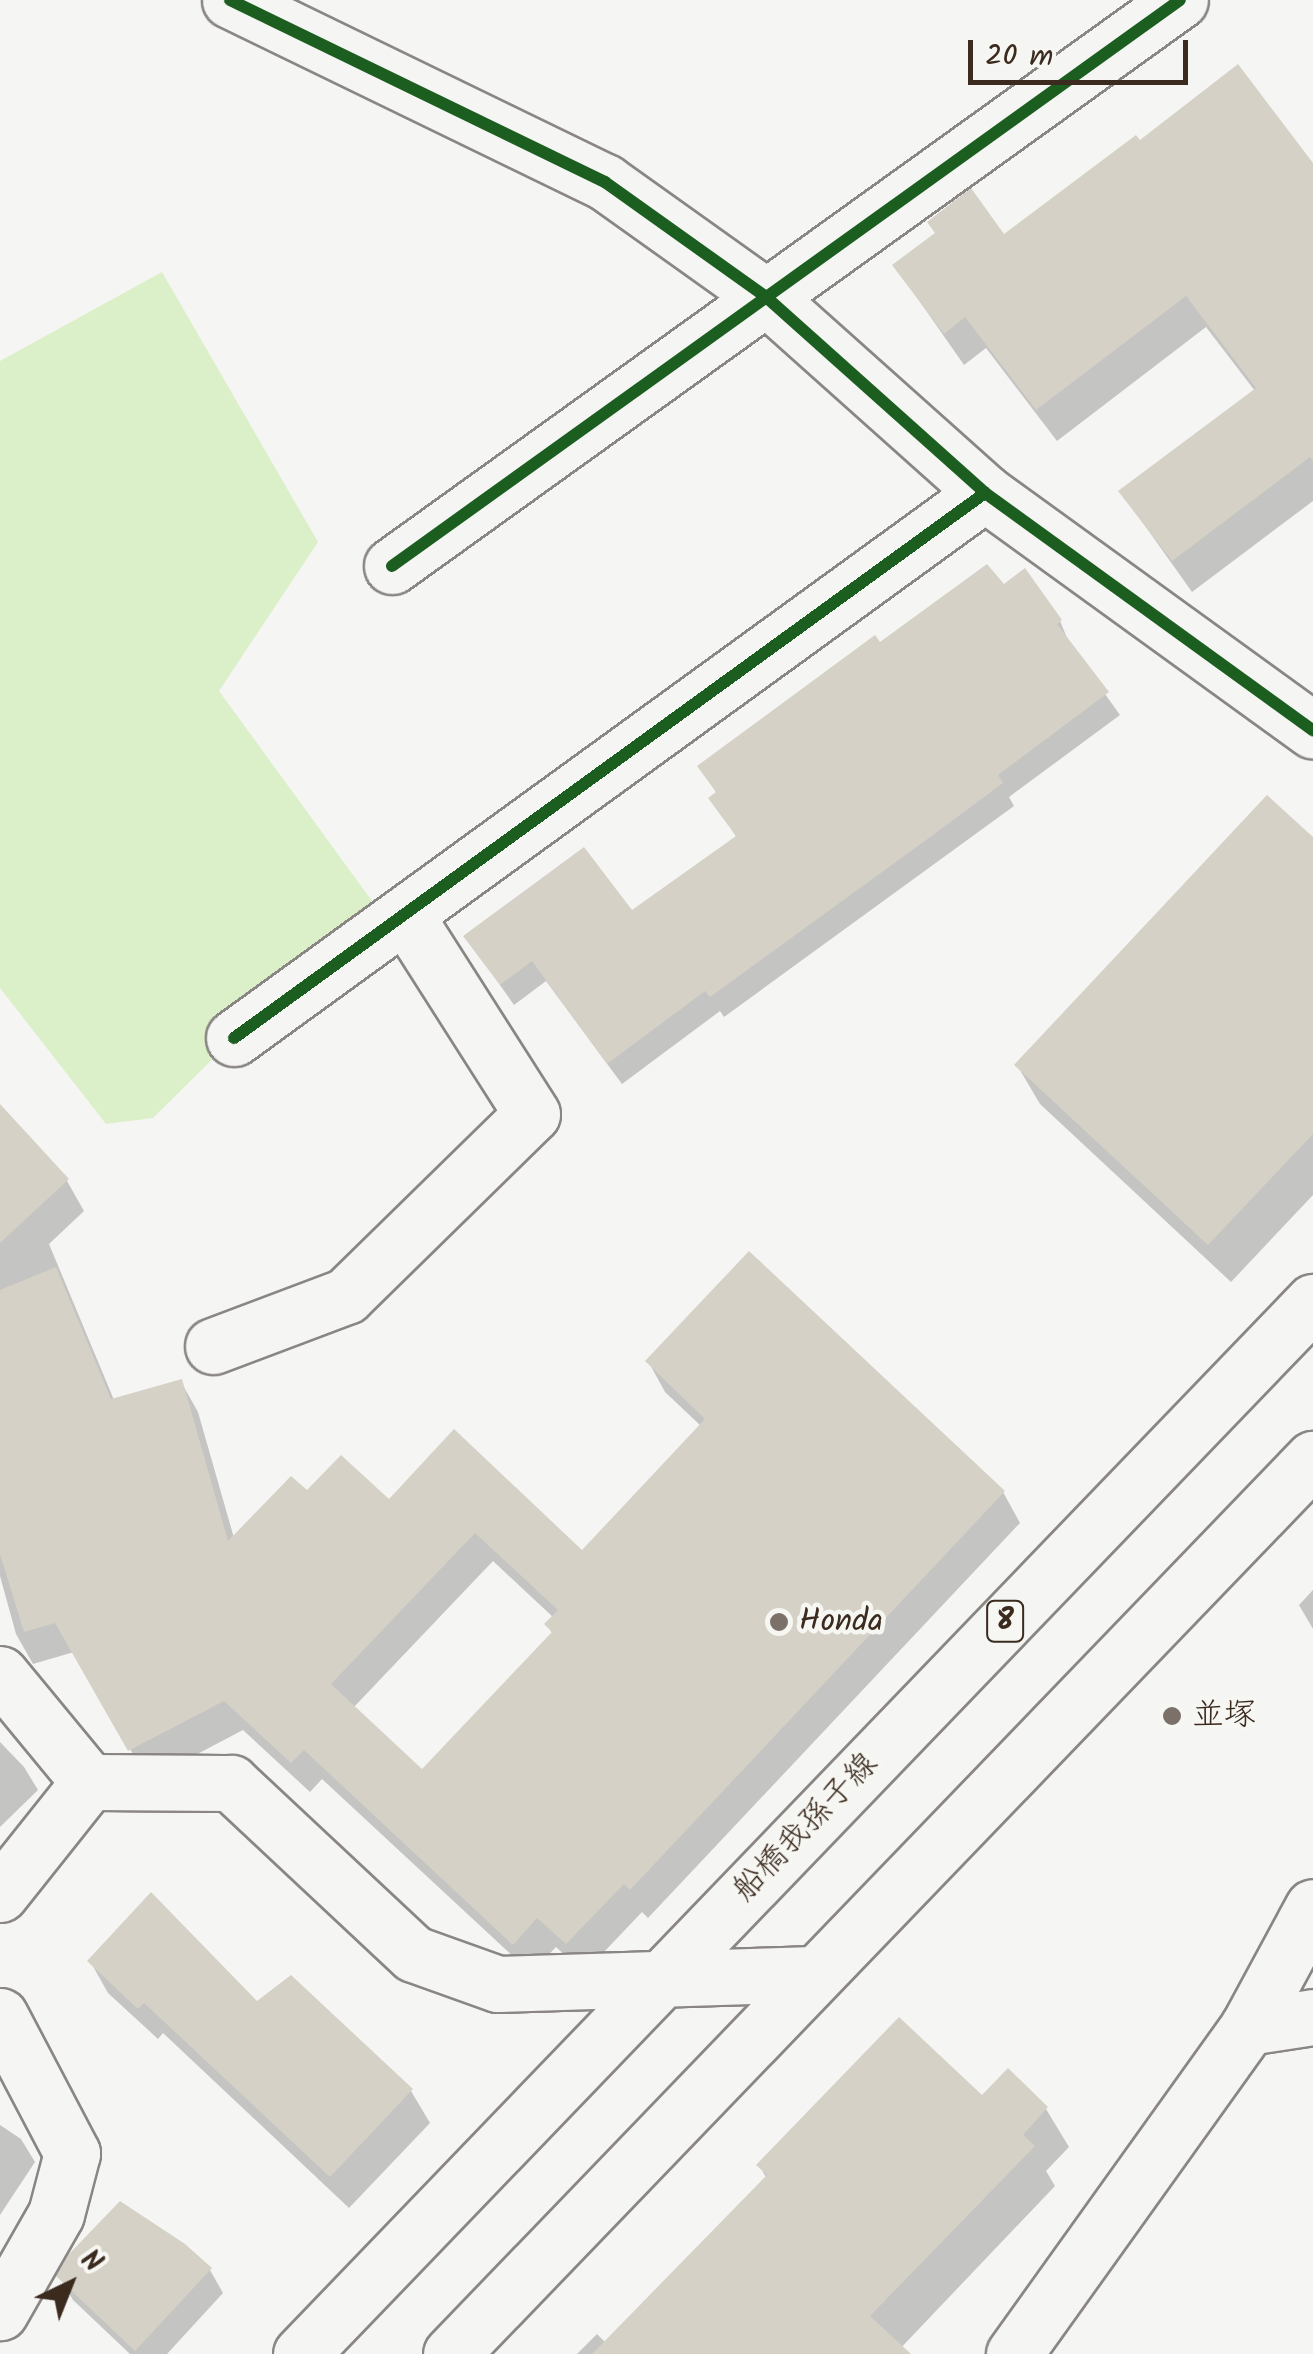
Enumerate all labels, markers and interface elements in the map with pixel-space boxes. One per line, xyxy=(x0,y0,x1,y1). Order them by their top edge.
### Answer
scale bar xyxy=(973,20,1193,82)
text: 20 m xyxy=(985,33,1053,81)
road number: 8 xyxy=(985,1596,1025,1646)
place label: Honda xyxy=(799,1603,883,1641)
marker: Honda xyxy=(768,1611,790,1633)
place label: 並塚 xyxy=(1192,1697,1256,1735)
marker: 並塚 xyxy=(1161,1705,1183,1727)
street label: 船橋我孫子線 xyxy=(726,1746,886,1910)
north arrow xyxy=(20,2234,120,2334)
text: N xyxy=(69,2239,113,2284)

